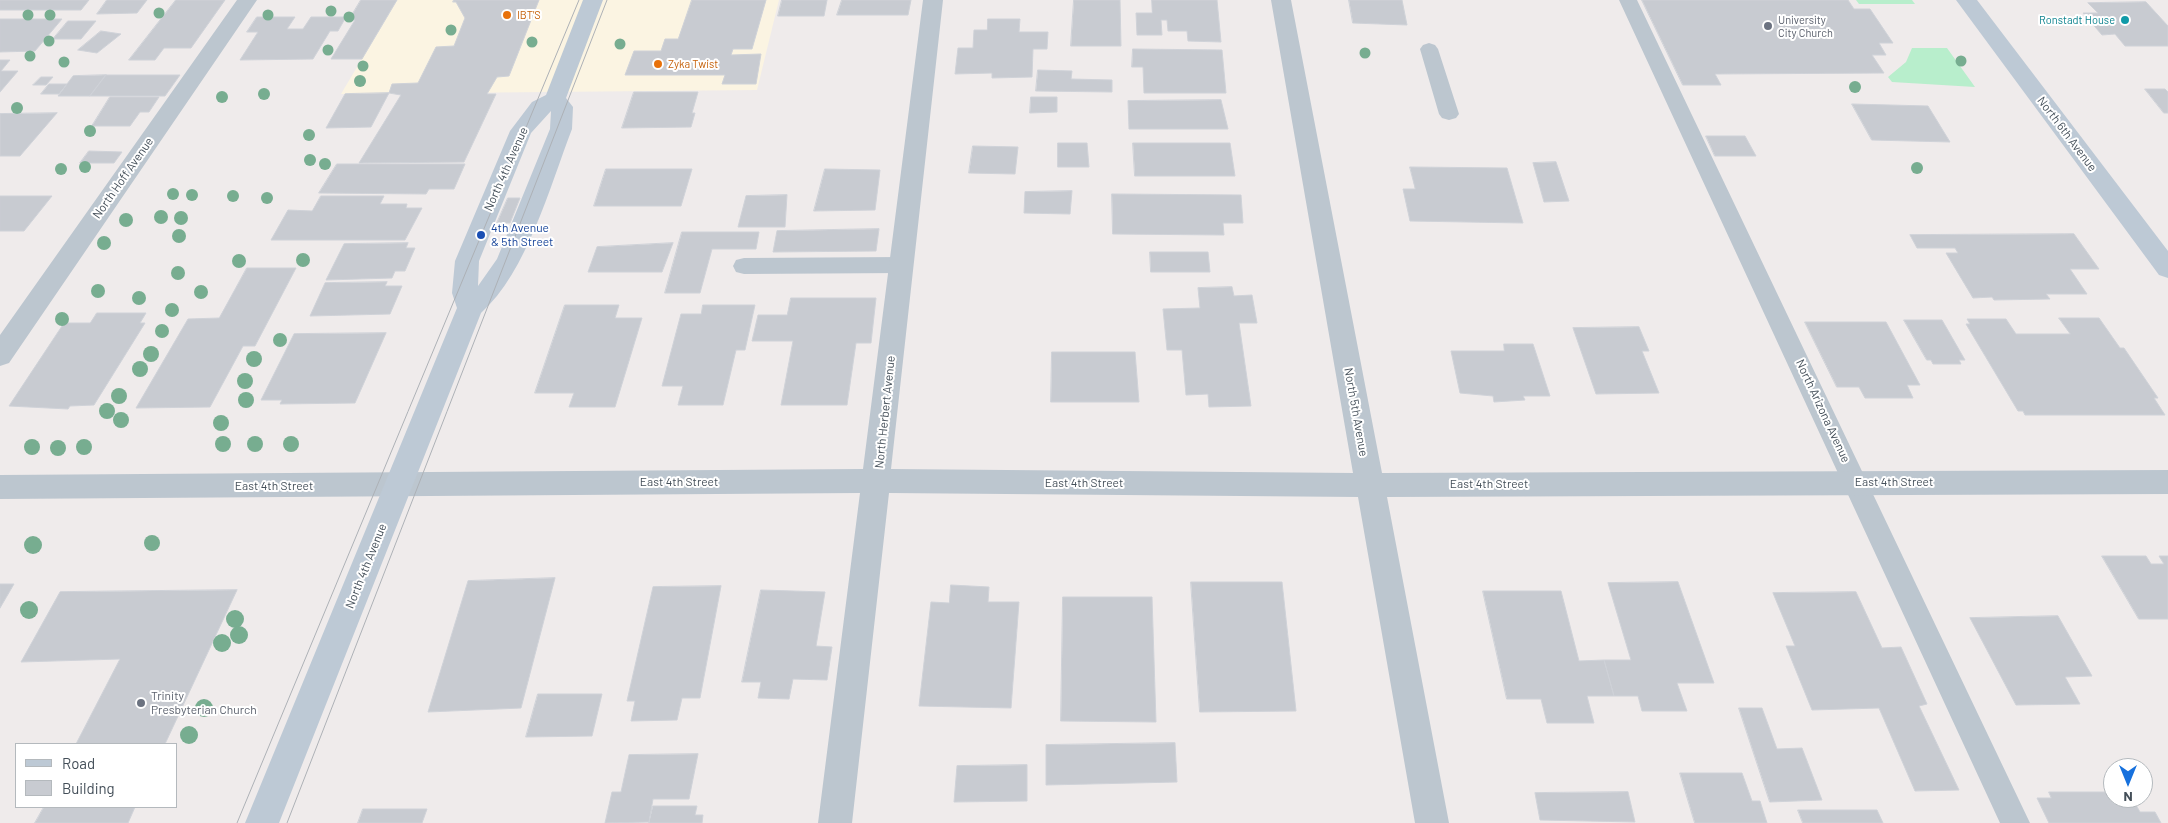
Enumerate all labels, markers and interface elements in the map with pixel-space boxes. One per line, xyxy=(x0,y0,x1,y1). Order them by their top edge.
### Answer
place label: IBT'S xyxy=(517,8,541,22)
marker: IBT'S xyxy=(501,9,513,21)
place label: University City Church xyxy=(1778,13,1833,39)
place label: Ronstadt House xyxy=(2039,13,2115,27)
marker: Ronstadt House xyxy=(2119,14,2131,26)
marker: University City Church xyxy=(1762,20,1774,32)
place label: Zyka Twist xyxy=(668,57,718,71)
marker: Zyka Twist xyxy=(652,58,664,70)
street label: North 6th Avenue xyxy=(2034,94,2100,174)
street label: North 4th Avenue xyxy=(481,125,531,213)
street label: North Hoff Avenue xyxy=(90,135,156,221)
place label: 4th Avenue & 5th Street xyxy=(491,221,553,249)
marker: 4th Avenue & 5th Street xyxy=(475,229,487,241)
street label: North Herbert Avenue xyxy=(872,355,898,469)
street label: North Arizona Avenue xyxy=(1793,357,1853,465)
street label: North 5th Avenue xyxy=(1341,366,1371,458)
street label: East 4th Street xyxy=(640,475,718,489)
street label: East 4th Street xyxy=(1855,475,1933,489)
street label: East 4th Street xyxy=(1045,476,1123,490)
street label: East 4th Street xyxy=(1450,477,1528,491)
street label: East 4th Street xyxy=(235,479,313,493)
street label: North 4th Avenue xyxy=(342,521,390,611)
place label: Trinity Presbyterian Church xyxy=(151,689,257,717)
marker: Trinity Presbyterian Church xyxy=(135,697,147,709)
legend xyxy=(15,743,178,808)
text: Road xyxy=(62,754,95,772)
north arrow xyxy=(2103,758,2153,808)
text: Building xyxy=(62,779,115,797)
text: N xyxy=(2123,789,2133,806)

